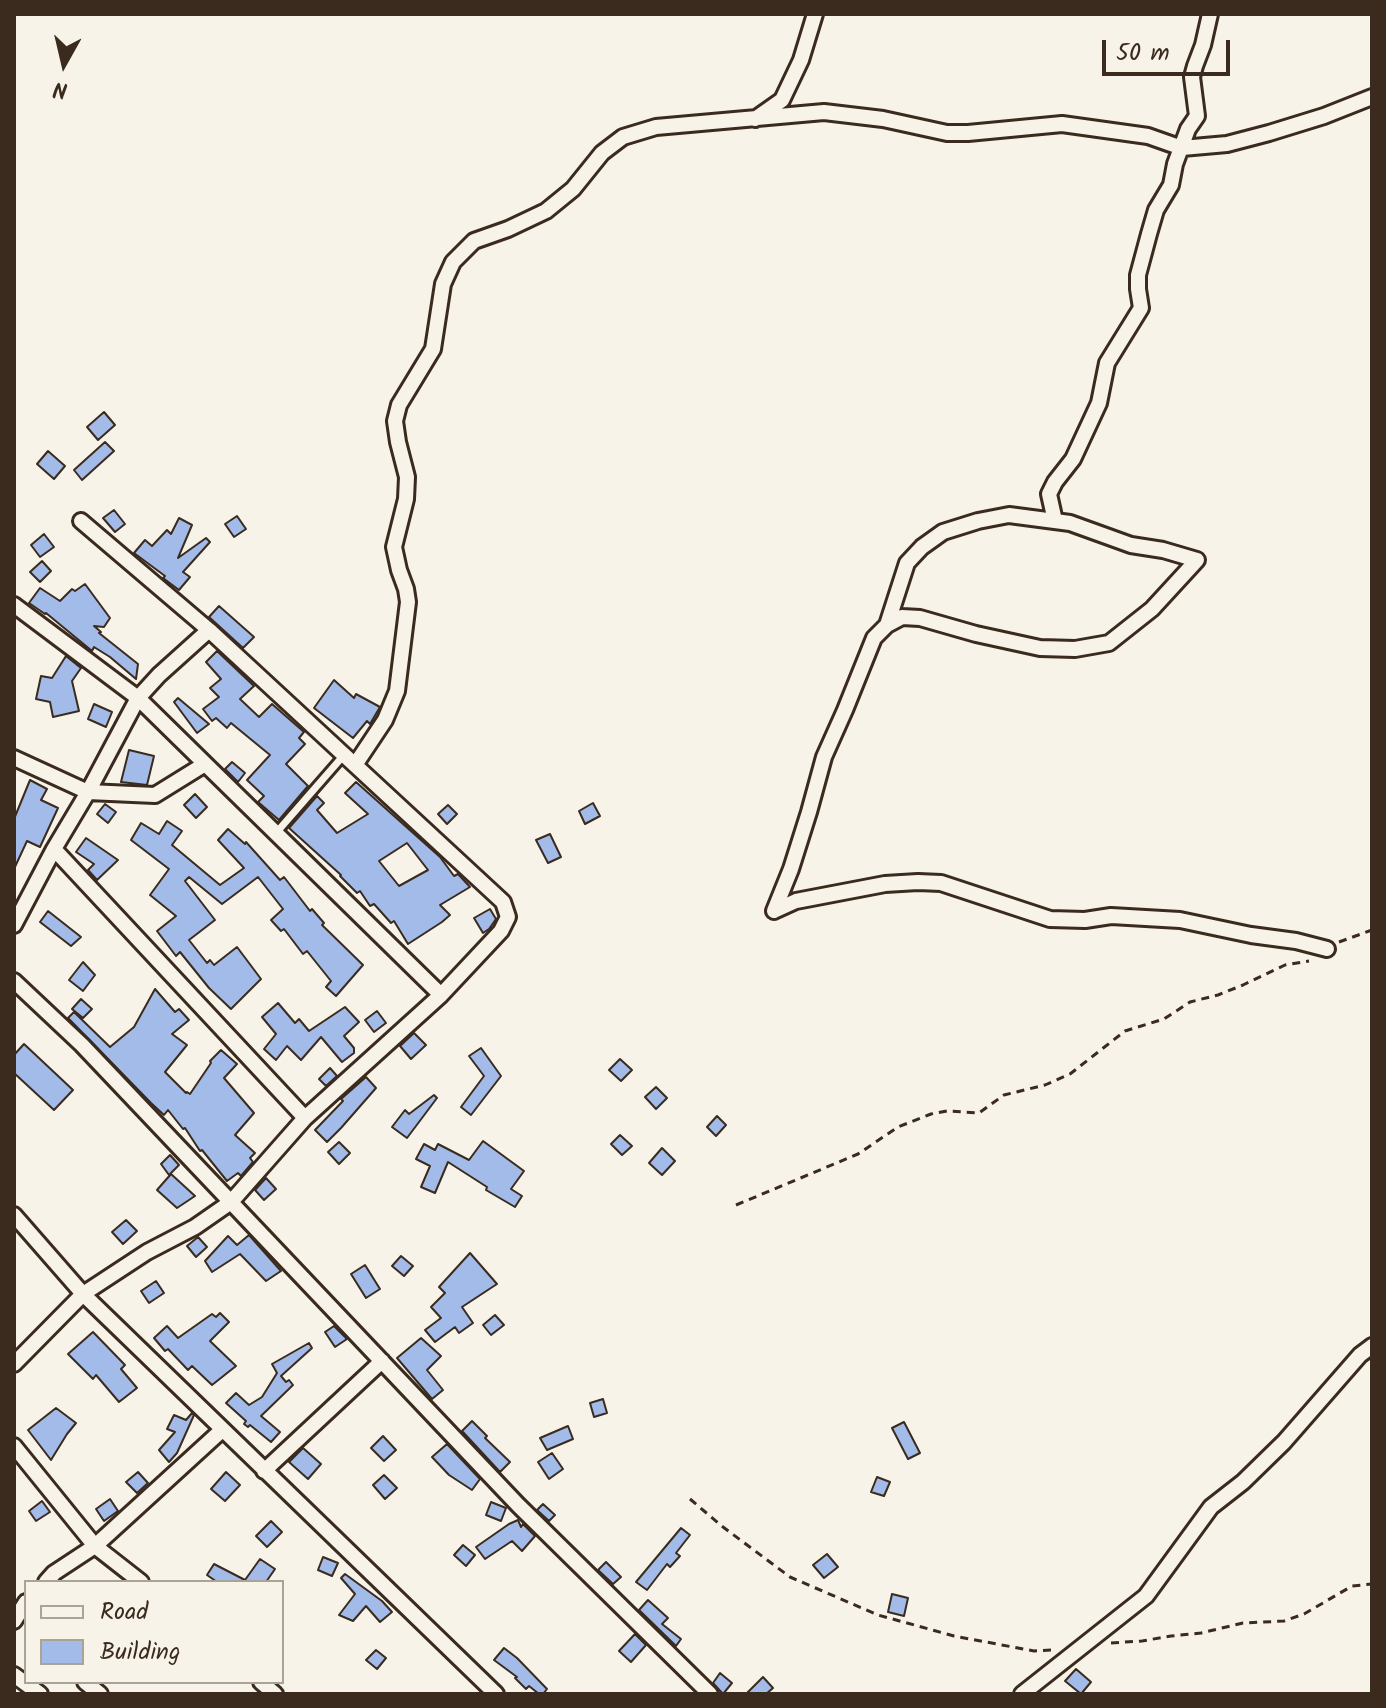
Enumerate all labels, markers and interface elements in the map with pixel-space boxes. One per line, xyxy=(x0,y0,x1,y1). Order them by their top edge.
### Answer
north arrow xyxy=(24,24,104,104)
scale bar xyxy=(1106,24,1234,74)
text: 50 m xyxy=(1116,34,1170,73)
text: N xyxy=(51,70,70,107)
legend xyxy=(24,1580,284,1684)
text: Road xyxy=(100,1593,148,1632)
text: Building xyxy=(100,1633,180,1672)

